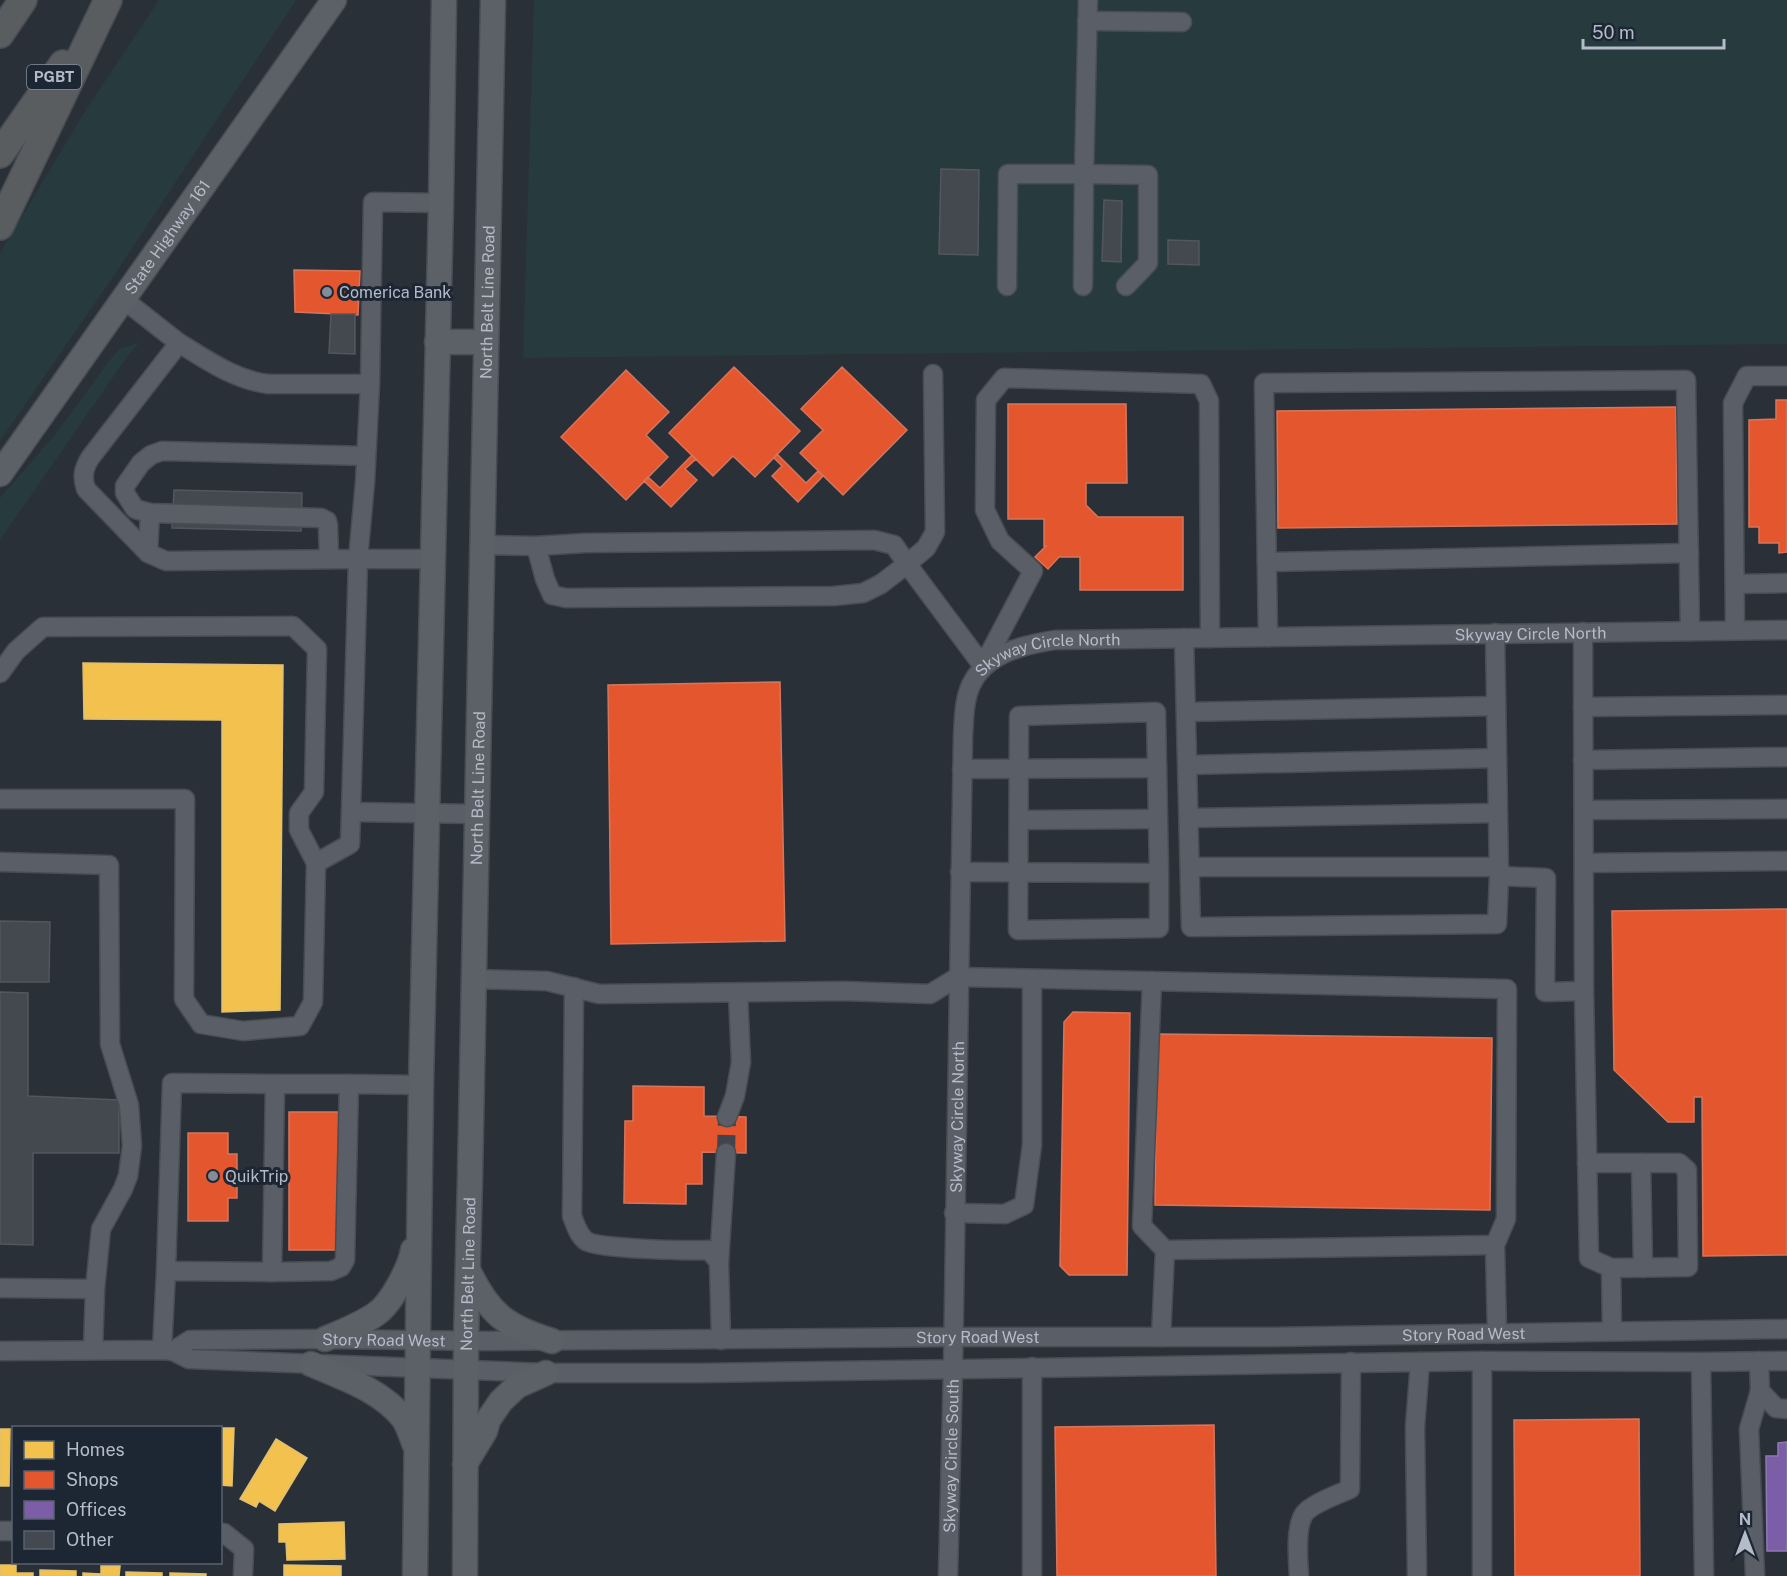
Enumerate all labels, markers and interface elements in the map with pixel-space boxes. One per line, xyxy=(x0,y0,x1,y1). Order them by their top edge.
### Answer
scale bar xyxy=(1583,12,1724,50)
text: 50 m xyxy=(1592,22,1635,43)
road number: PGBT xyxy=(27,65,81,89)
street label: State Highway 161 xyxy=(121,176,214,298)
street label: North Belt Line Road xyxy=(477,225,499,379)
place label: Comerica Bank xyxy=(339,283,451,302)
marker: Comerica Bank xyxy=(320,285,334,299)
street label: Skyway Circle North xyxy=(1455,623,1606,645)
street label: Skyway Circle North xyxy=(971,630,1120,680)
street label: North Belt Line Road xyxy=(467,711,489,865)
street label: Skyway Circle North xyxy=(947,1041,968,1193)
place label: QuikTrip xyxy=(225,1167,288,1186)
marker: QuikTrip xyxy=(206,1169,220,1183)
street label: North Belt Line Road xyxy=(457,1197,480,1351)
street label: Story Road West xyxy=(1402,1324,1526,1345)
street label: Story Road West xyxy=(916,1328,1039,1347)
street label: Story Road West xyxy=(322,1330,446,1350)
street label: Skyway Circle South xyxy=(940,1379,963,1533)
legend xyxy=(12,1426,222,1564)
text: Homes xyxy=(66,1439,125,1460)
text: Shops xyxy=(66,1469,118,1490)
text: Offices xyxy=(66,1499,126,1520)
north arrow xyxy=(1715,1504,1775,1564)
text: N xyxy=(1739,1510,1751,1529)
text: Other xyxy=(66,1529,114,1550)

